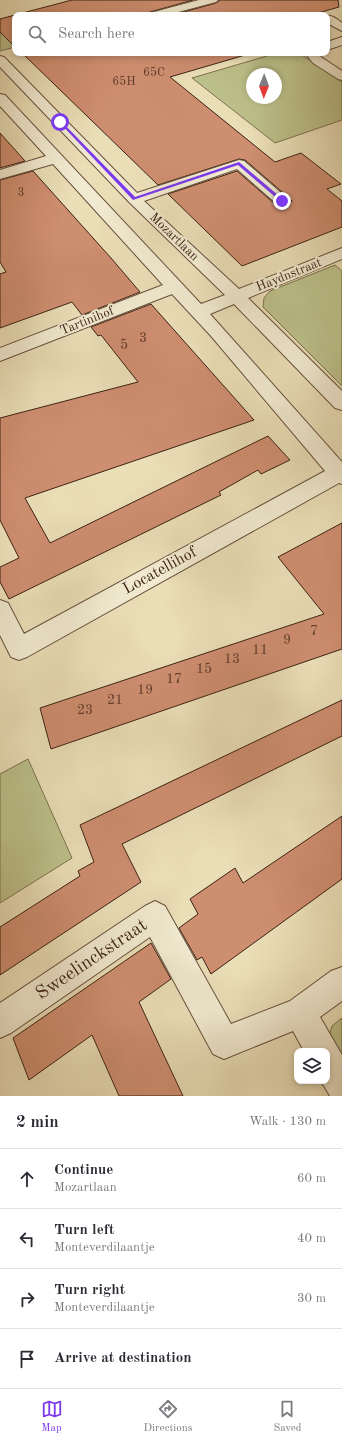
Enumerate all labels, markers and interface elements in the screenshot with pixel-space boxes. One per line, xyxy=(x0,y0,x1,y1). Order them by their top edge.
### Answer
search box xyxy=(12,12,330,56)
icon: search xyxy=(26,23,48,45)
text: Search here xyxy=(58,27,135,42)
house number: 65C xyxy=(143,66,165,79)
north arrow xyxy=(246,68,282,104)
house number: 65H xyxy=(112,75,136,88)
route start xyxy=(51,113,69,131)
house number: 3 xyxy=(18,187,24,199)
route end xyxy=(273,192,291,210)
street label: Mozartlaan xyxy=(147,211,201,263)
street label: Haydnstraat xyxy=(254,256,324,294)
street label: Tartinihof xyxy=(58,304,116,338)
house number: 3 xyxy=(139,331,147,345)
house number: 5 xyxy=(120,338,128,352)
street label: Locatellihof xyxy=(121,544,200,598)
house number: 7 xyxy=(310,624,318,638)
house number: 9 xyxy=(283,633,291,647)
house number: 11 xyxy=(252,643,268,657)
house number: 13 xyxy=(224,652,240,666)
house number: 15 xyxy=(196,662,212,676)
house number: 17 xyxy=(166,672,182,686)
house number: 19 xyxy=(137,683,153,697)
house number: 21 xyxy=(107,693,123,707)
house number: 23 xyxy=(77,703,93,717)
street label: Sweelinckstraat xyxy=(33,916,151,1004)
map controls xyxy=(294,1048,330,1084)
button: layers xyxy=(294,1048,330,1084)
text: 2 min xyxy=(16,1114,59,1131)
text: Walk · 130 m xyxy=(249,1115,326,1128)
text: Continue xyxy=(54,1163,113,1178)
icon: ahead xyxy=(16,1168,38,1190)
text: 60 m xyxy=(297,1172,326,1185)
text: Mozartlaan xyxy=(54,1181,117,1194)
text: Turn left xyxy=(54,1223,114,1238)
icon: left xyxy=(16,1228,38,1250)
text: 40 m xyxy=(297,1232,326,1245)
text: Monteverdilaantje xyxy=(54,1241,155,1254)
text: Turn right xyxy=(54,1283,125,1298)
icon: right xyxy=(16,1288,38,1310)
text: 30 m xyxy=(297,1292,326,1305)
text: Monteverdilaantje xyxy=(54,1301,155,1314)
icon: arrive xyxy=(16,1348,38,1370)
text: Arrive at destination xyxy=(54,1351,192,1366)
tab: Map xyxy=(41,1398,63,1436)
tab: Directions xyxy=(144,1398,192,1436)
tab: Saved xyxy=(273,1398,301,1436)

